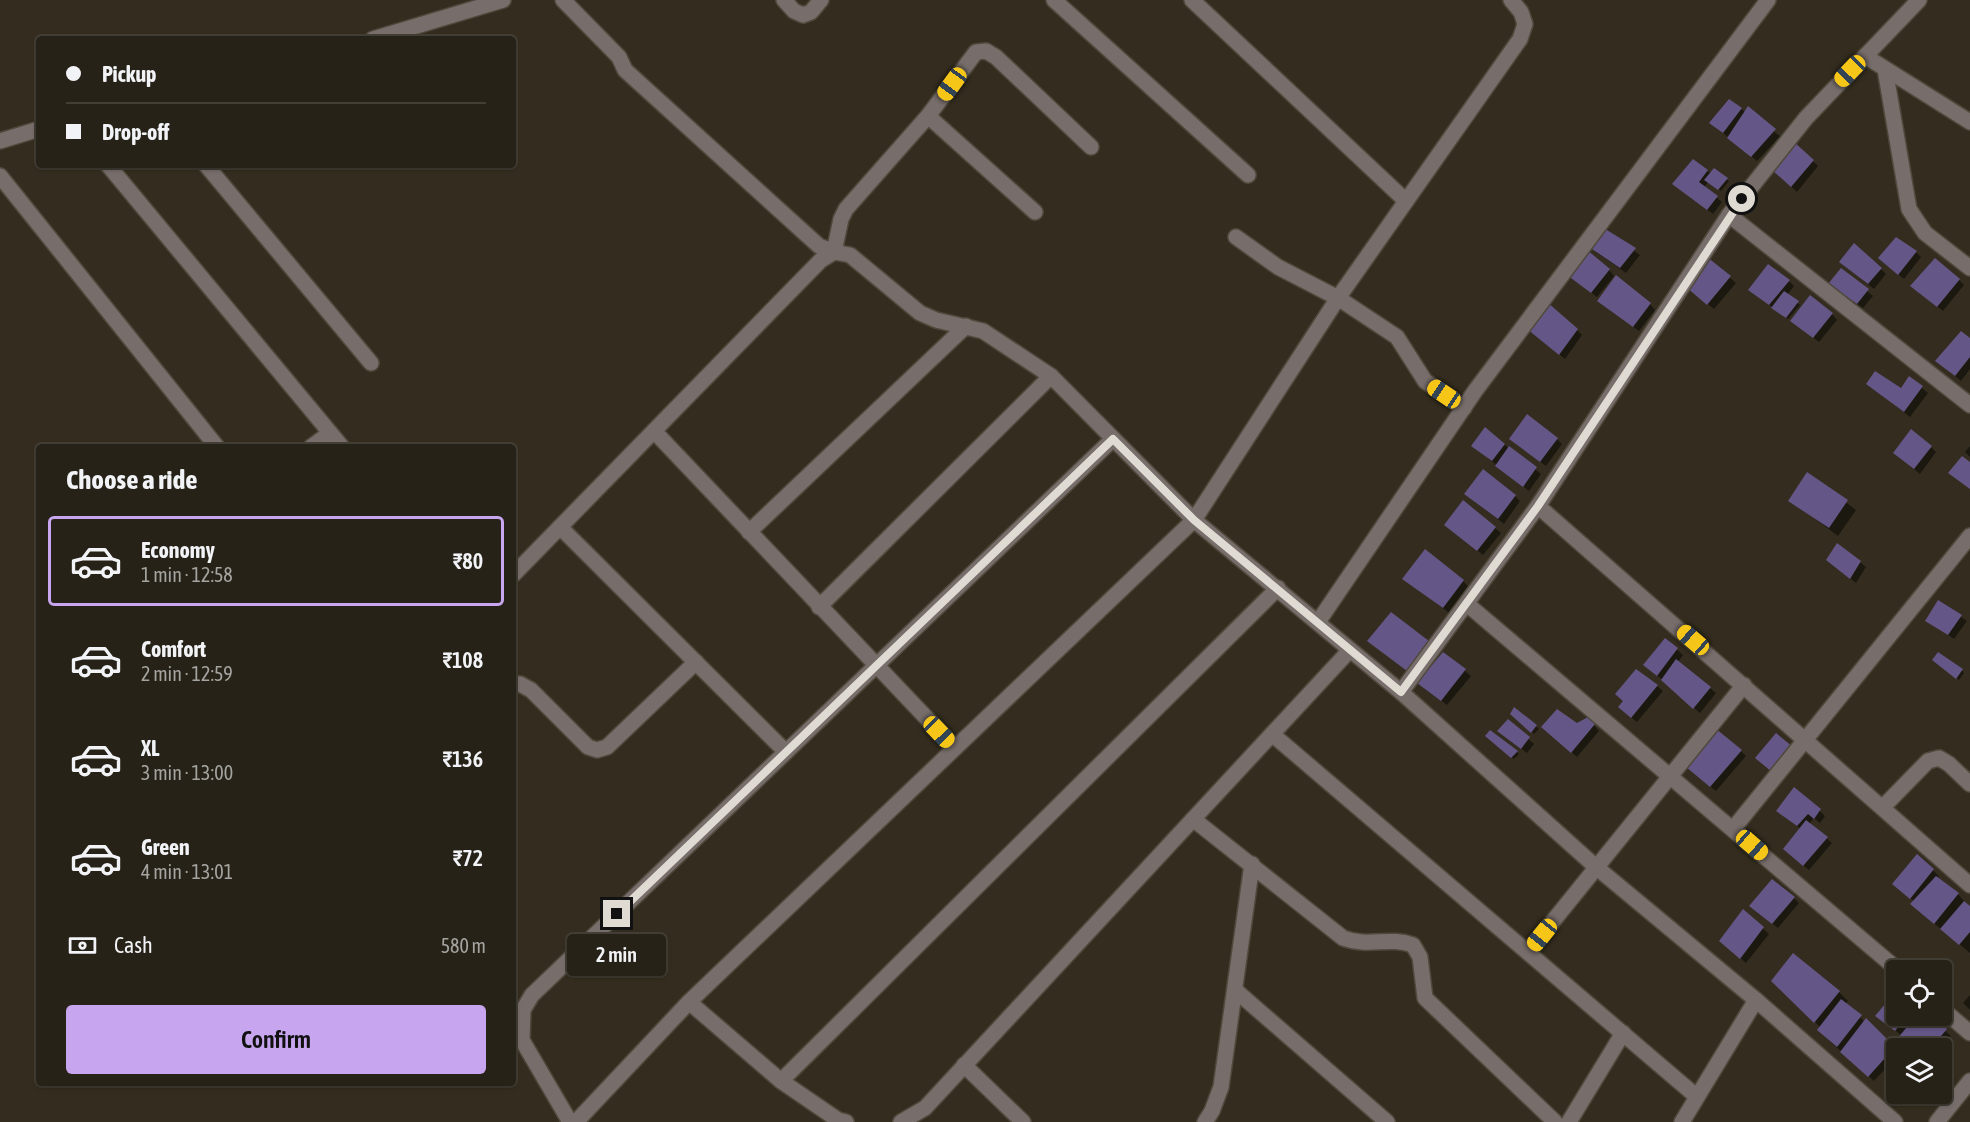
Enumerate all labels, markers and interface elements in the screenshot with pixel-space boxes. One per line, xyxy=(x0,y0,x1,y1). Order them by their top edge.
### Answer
car xyxy=(1831,52,1869,90)
text: Pickup xyxy=(102,61,157,87)
car xyxy=(934,64,970,104)
text: Drop-off xyxy=(102,119,169,145)
route start xyxy=(1728,185,1755,212)
car xyxy=(1424,376,1464,412)
text: Choose a ride xyxy=(66,464,198,495)
icon: car xyxy=(69,534,123,588)
text: Economy xyxy=(141,537,215,563)
text: ₹80 xyxy=(453,548,483,574)
text: 1 min · 12:58 xyxy=(141,563,233,586)
car xyxy=(1674,621,1712,659)
icon: car xyxy=(69,633,123,687)
text: Comfort xyxy=(141,636,206,662)
text: ₹108 xyxy=(443,647,483,673)
text: 2 min · 12:59 xyxy=(141,662,233,685)
car xyxy=(920,713,958,751)
icon: car xyxy=(69,732,123,786)
text: XL xyxy=(141,735,159,761)
text: ₹136 xyxy=(443,746,483,772)
text: 3 min · 13:00 xyxy=(141,761,233,784)
car xyxy=(1733,826,1771,864)
icon: car xyxy=(69,831,123,885)
text: Green xyxy=(141,834,190,860)
text: ₹72 xyxy=(453,845,483,871)
text: 4 min · 13:01 xyxy=(141,860,233,883)
route end xyxy=(603,900,630,927)
car xyxy=(1524,915,1560,955)
icon: cash xyxy=(66,929,99,962)
text: Cash xyxy=(114,932,153,958)
text: 580 m xyxy=(441,934,486,957)
callout: 2 min xyxy=(568,935,666,977)
text: 2 min xyxy=(596,943,637,966)
map controls xyxy=(1886,960,1952,1104)
button: locate xyxy=(1886,960,1952,1026)
button: Confirm xyxy=(66,1005,486,1074)
button: layers xyxy=(1886,1038,1952,1104)

